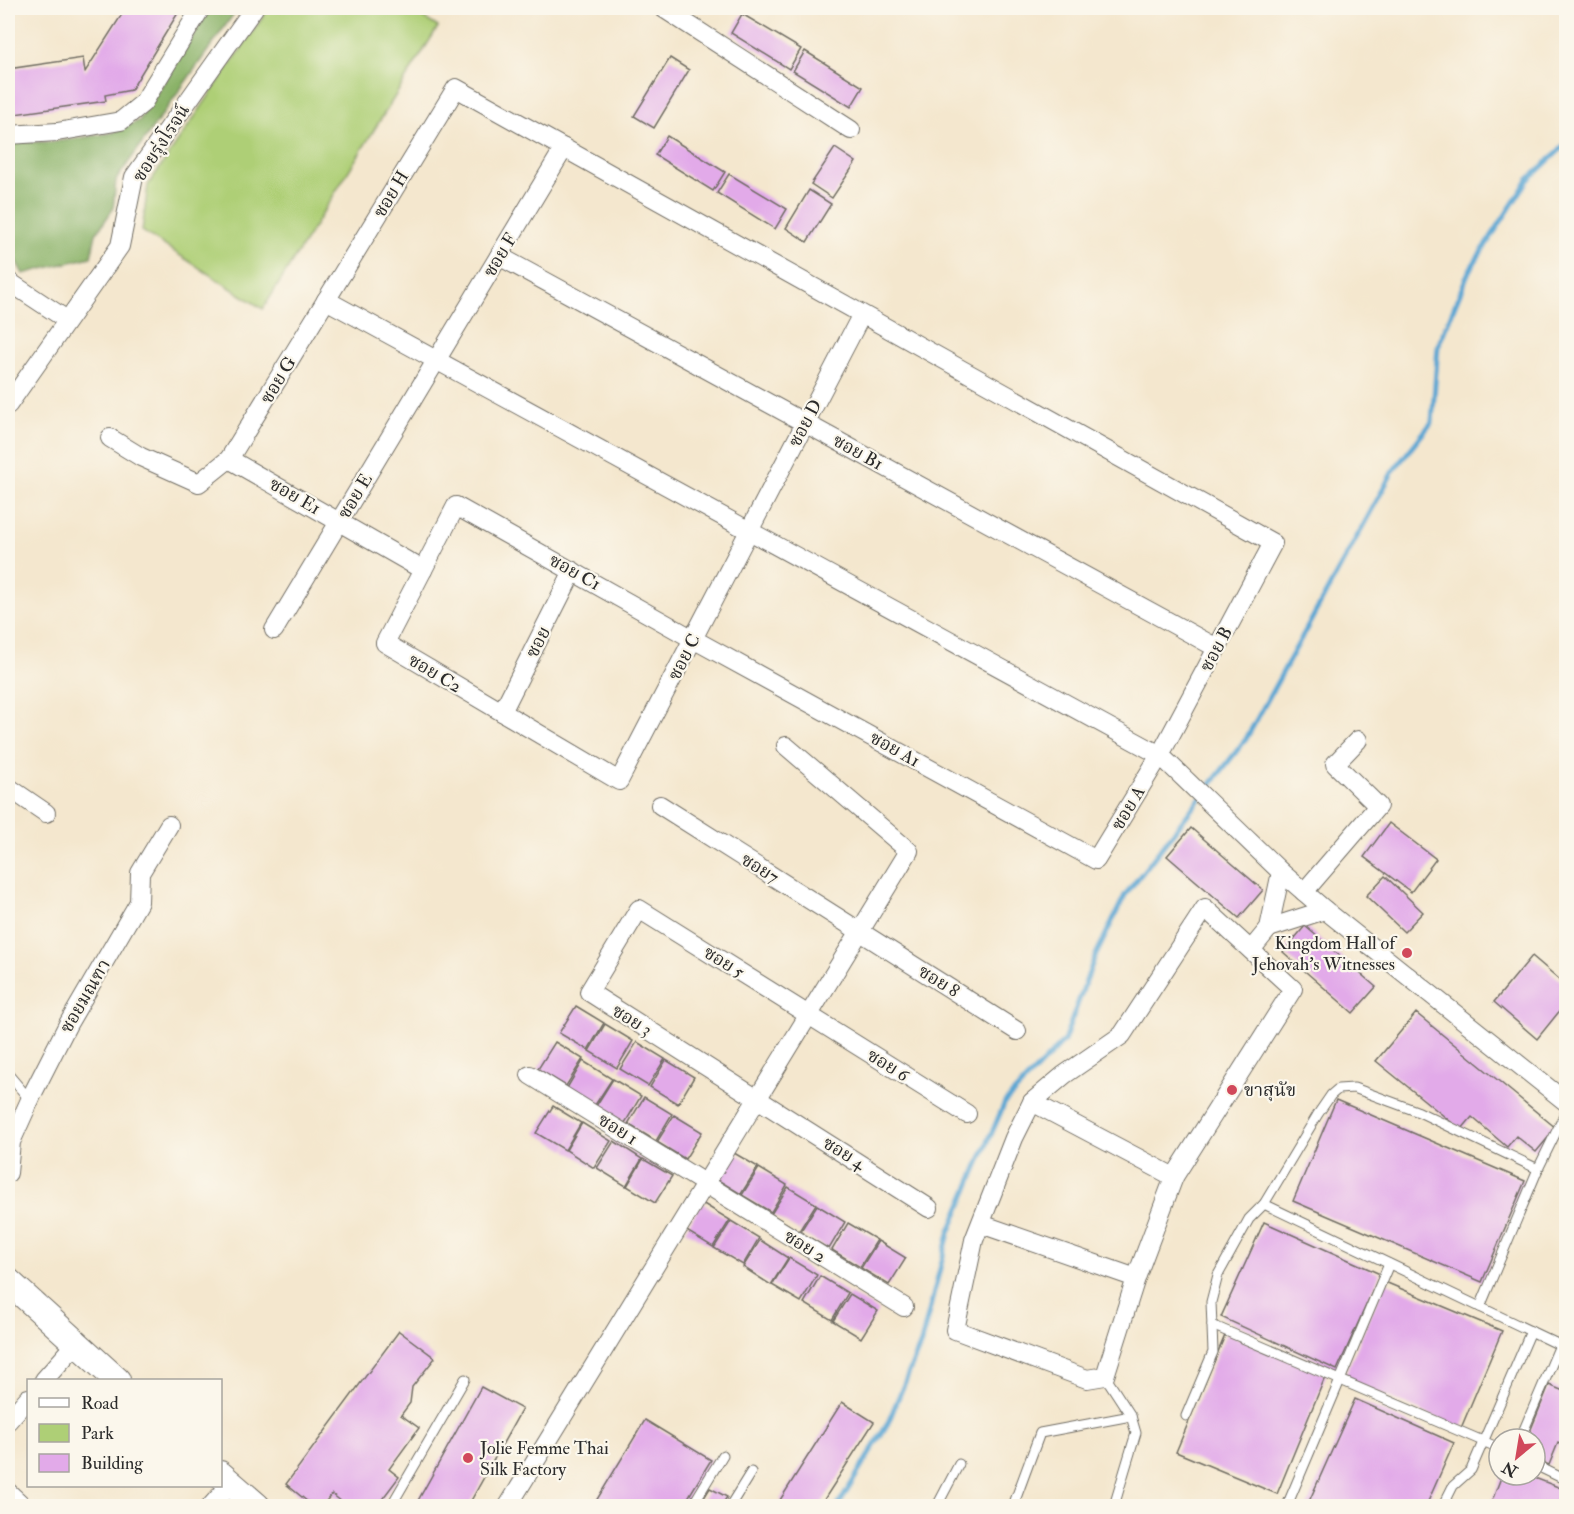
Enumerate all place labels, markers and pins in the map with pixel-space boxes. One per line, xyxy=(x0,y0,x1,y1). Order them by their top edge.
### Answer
place label: Kingdom Hall of Jehovah's Witnesses xyxy=(1251,932,1398,976)
marker: Kingdom Hall of Jehovah's Witnesses xyxy=(1400,946,1414,960)
place label: ขาสุนัข xyxy=(1244,1079,1296,1102)
marker: ขาสุนัข xyxy=(1225,1083,1239,1097)
place label: Jolie Femme Thai Silk Factory xyxy=(479,1437,609,1481)
marker: Jolie Femme Thai Silk Factory xyxy=(461,1451,475,1465)

